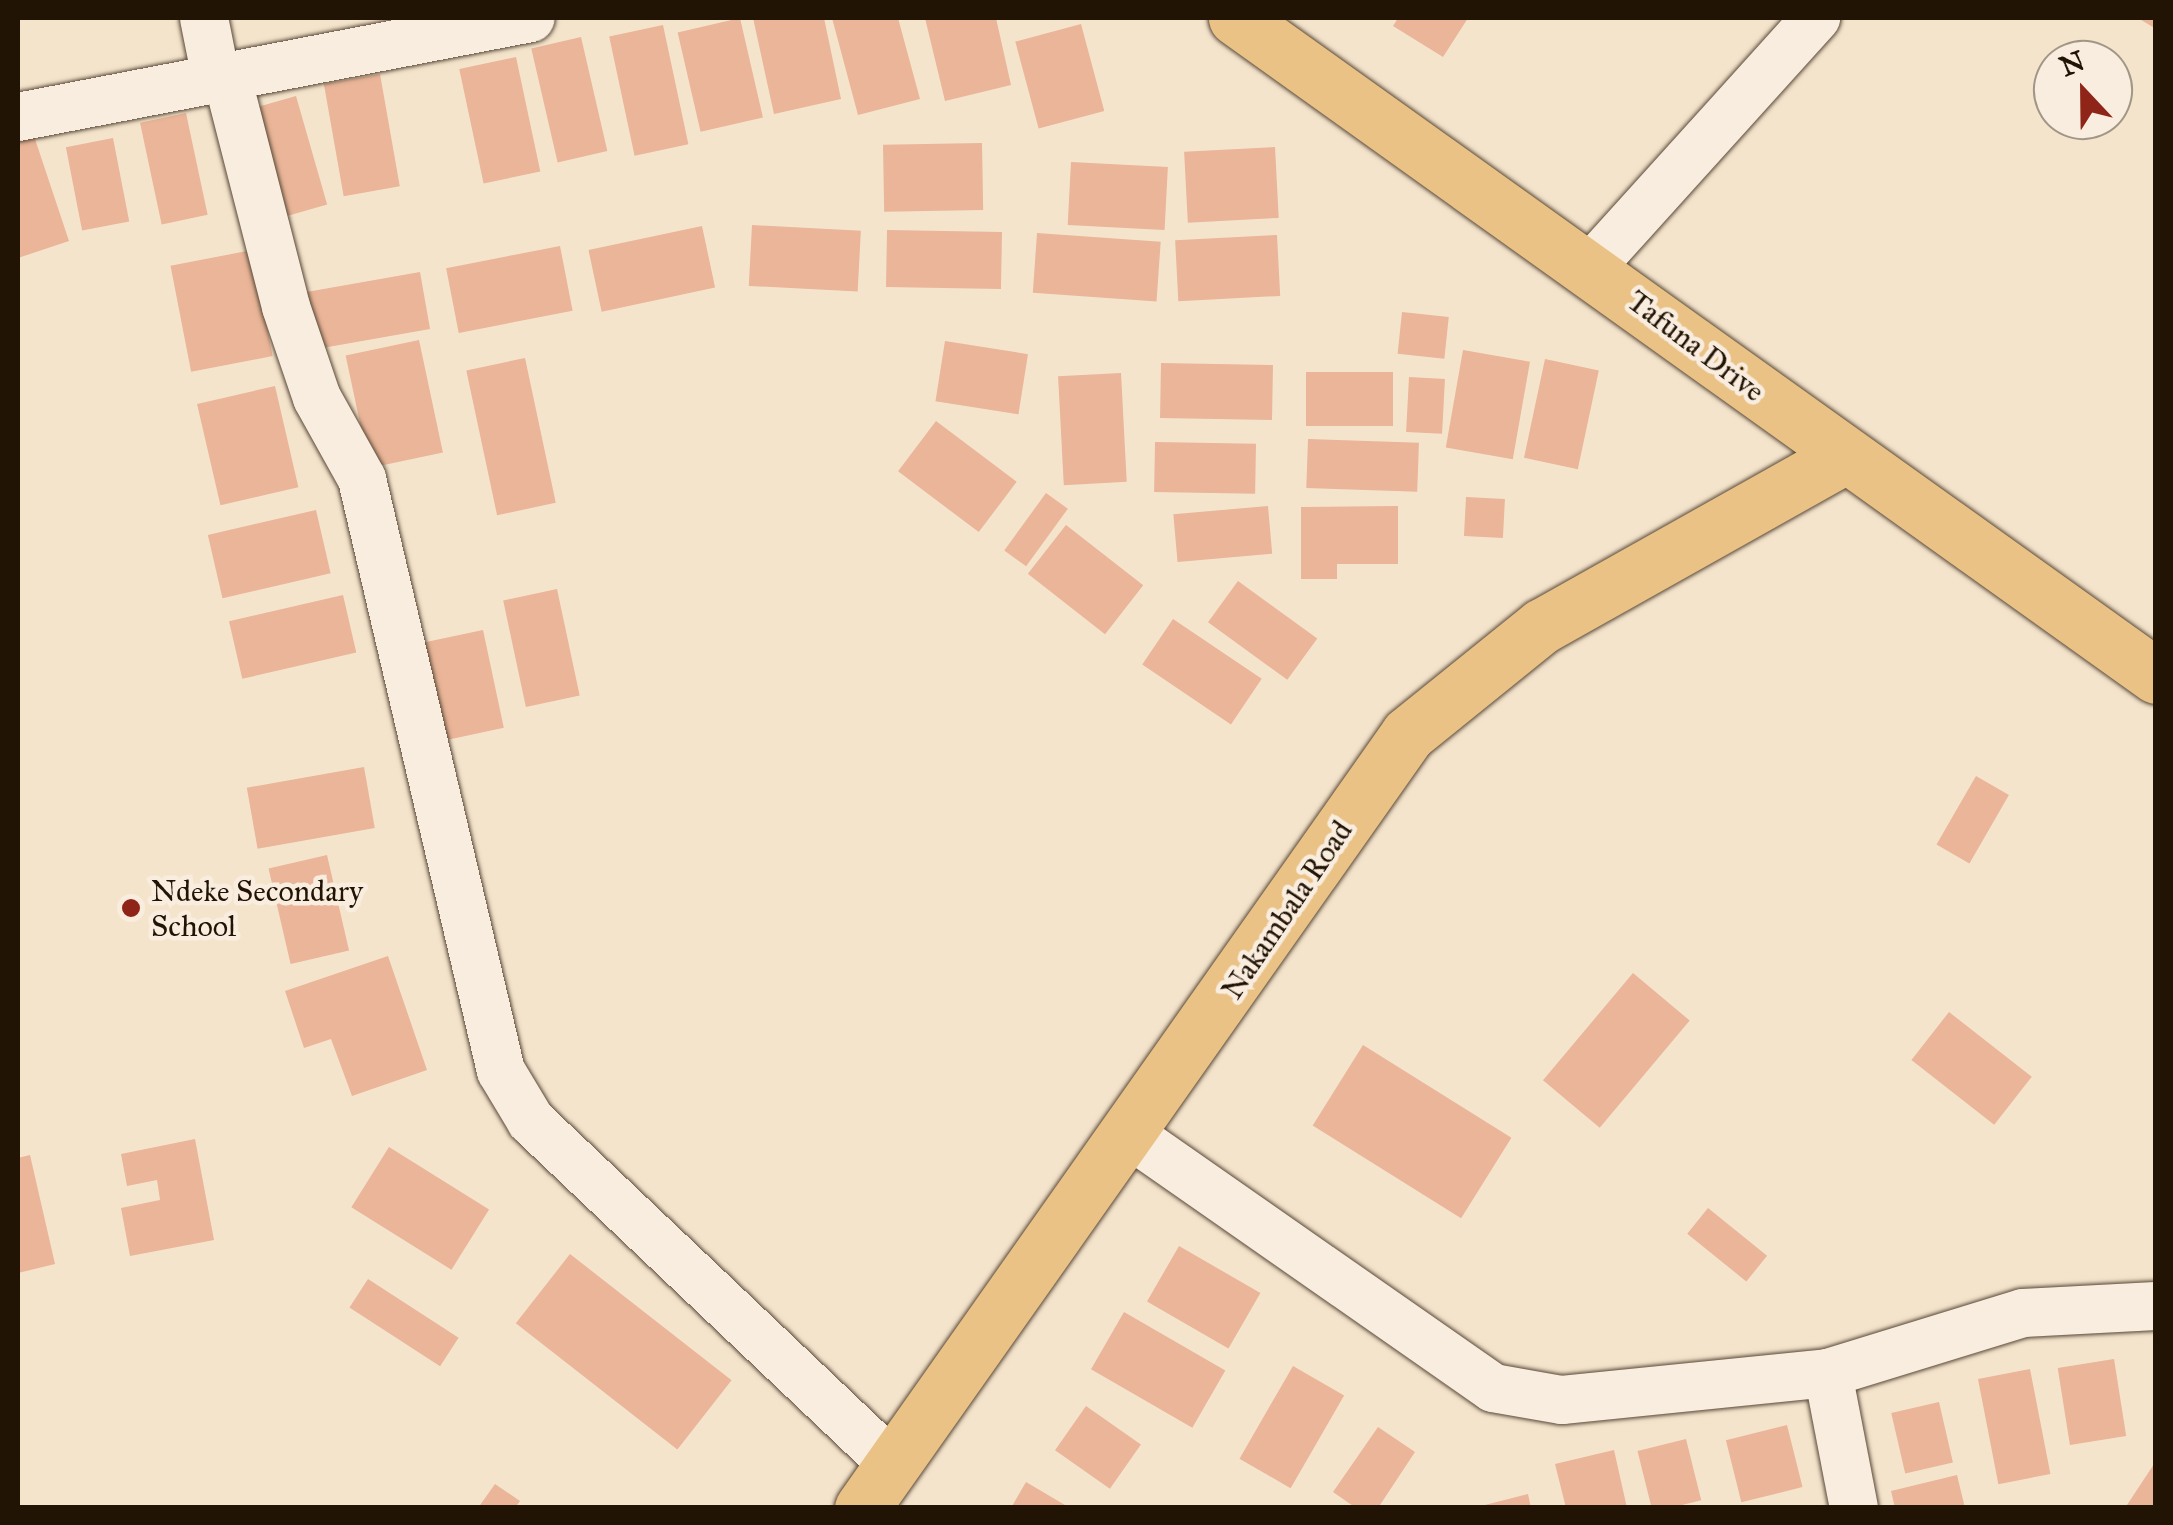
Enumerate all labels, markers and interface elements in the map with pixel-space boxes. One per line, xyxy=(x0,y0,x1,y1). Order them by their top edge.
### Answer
north arrow xyxy=(2033,40,2133,140)
text: N xyxy=(2055,43,2090,84)
street label: Tafuna Drive xyxy=(1620,283,1772,409)
street label: Nakambala Road xyxy=(1214,814,1360,1006)
place label: Ndeke Secondary School xyxy=(151,873,363,944)
marker: Ndeke Secondary School xyxy=(120,897,142,919)

